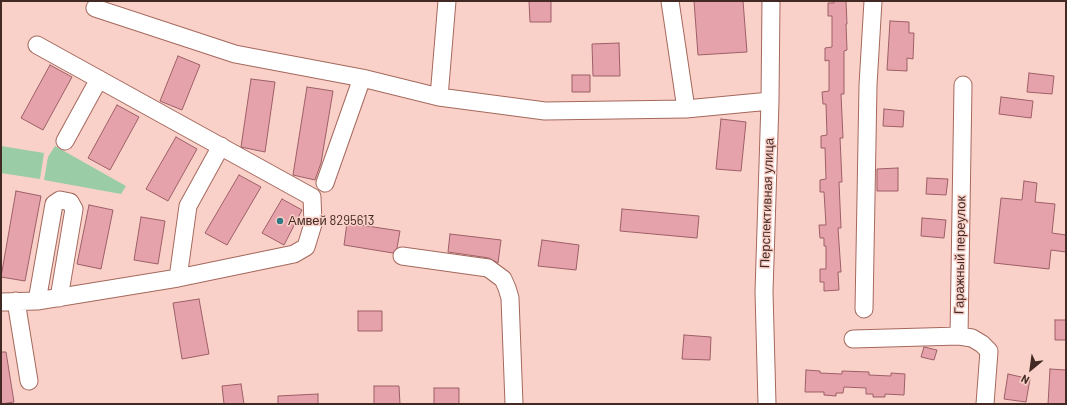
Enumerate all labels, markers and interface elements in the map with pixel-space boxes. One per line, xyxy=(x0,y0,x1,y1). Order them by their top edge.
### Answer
street label: Перспективная улица xyxy=(757,138,777,268)
street label: Гаражный переулок xyxy=(951,196,969,314)
place label: Амвей 8295613 xyxy=(288,213,374,229)
marker: Амвей 8295613 xyxy=(275,216,285,226)
north arrow xyxy=(1011,349,1051,389)
text: N xyxy=(1019,372,1031,387)

